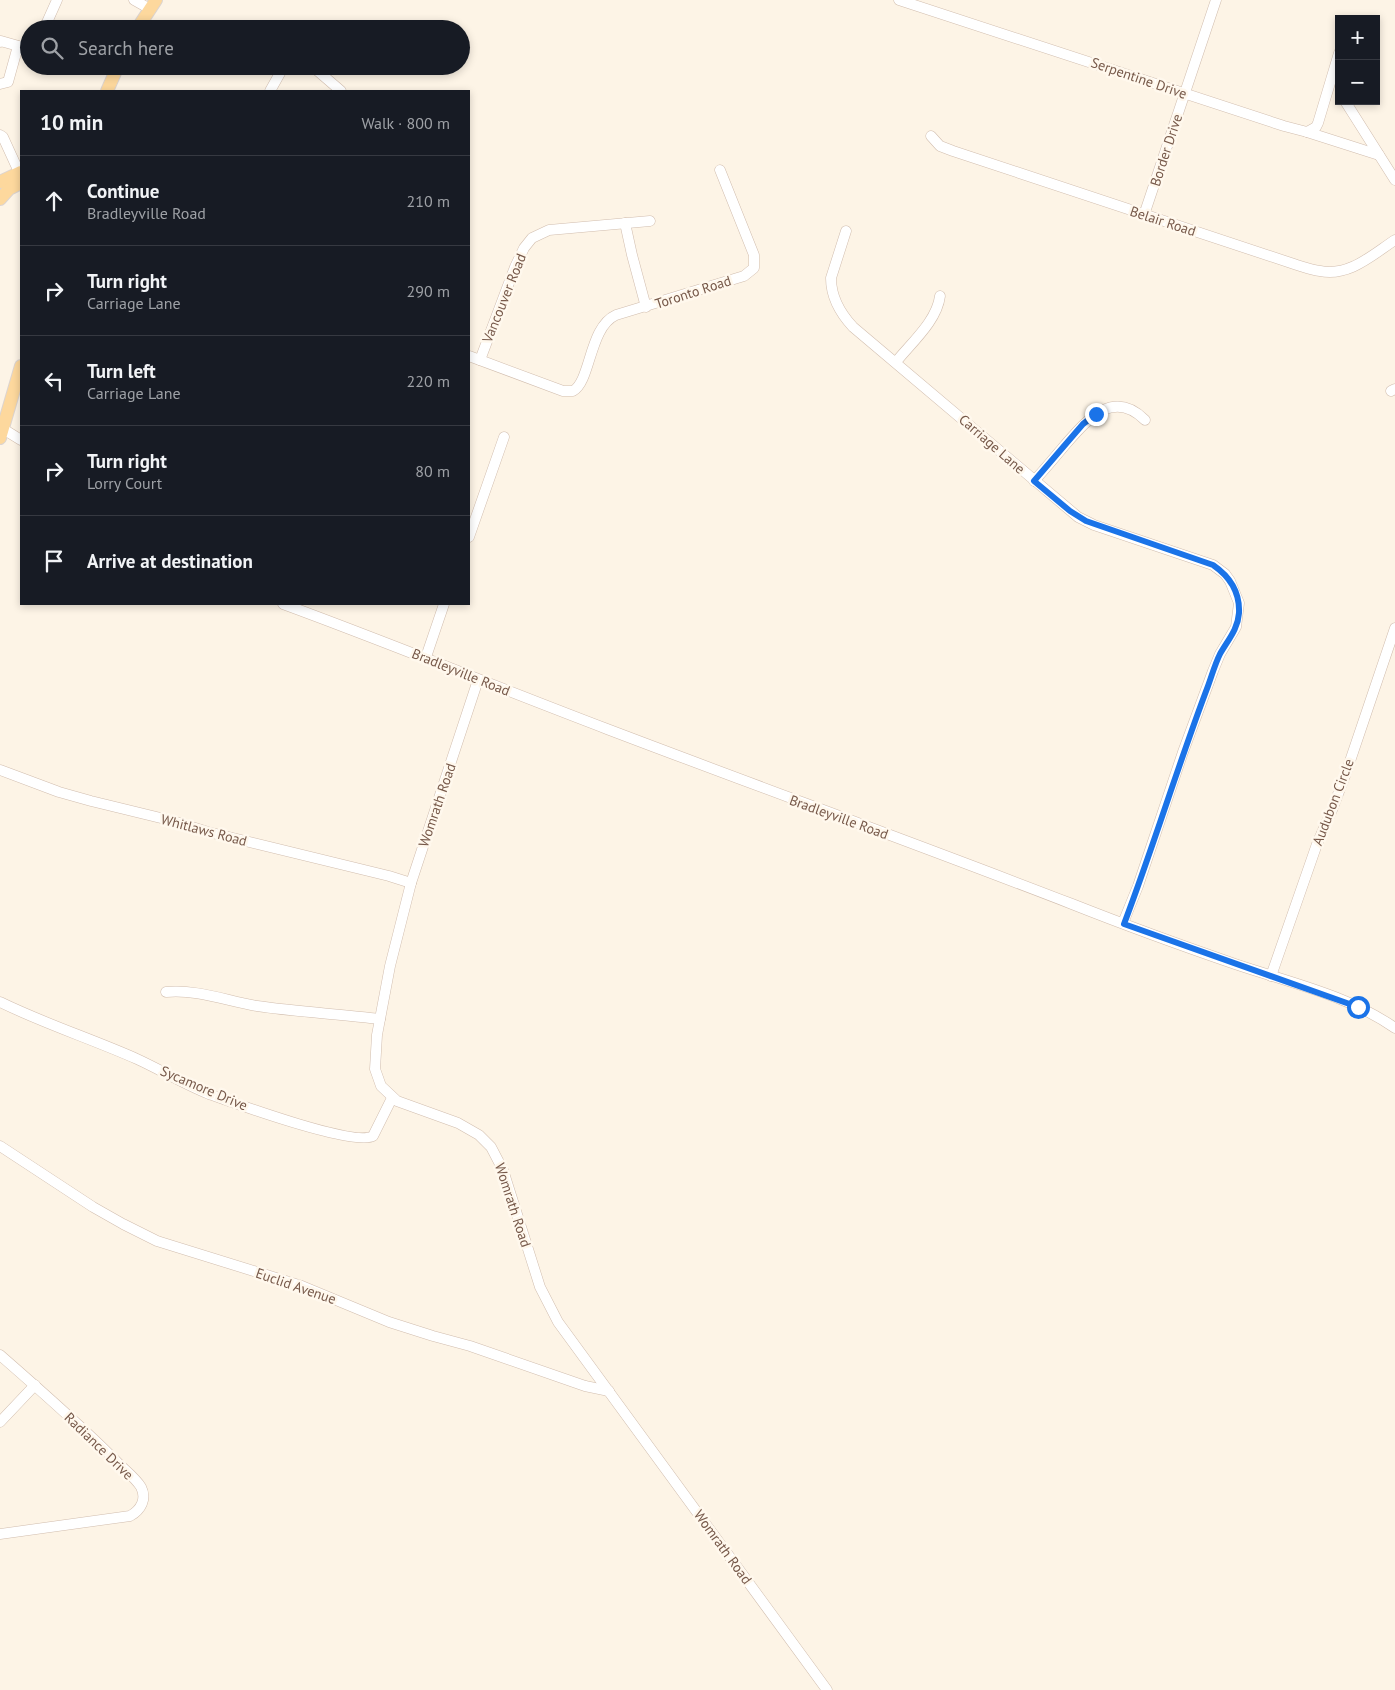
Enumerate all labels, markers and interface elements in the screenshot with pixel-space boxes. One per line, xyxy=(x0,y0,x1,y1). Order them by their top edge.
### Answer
map controls xyxy=(1335,15,1380,105)
button: + xyxy=(1335,15,1380,60)
search box xyxy=(20,20,470,75)
icon: search xyxy=(38,34,66,62)
text: Search here xyxy=(78,36,174,60)
street label: Serpentine Drive xyxy=(1089,53,1189,103)
button: − xyxy=(1335,60,1380,105)
text: 10 min xyxy=(40,109,103,136)
street label: Border Drive xyxy=(1146,112,1186,188)
text: Walk · 800 m xyxy=(361,113,450,133)
text: Continue xyxy=(87,179,159,203)
icon: ahead xyxy=(40,187,68,215)
text: 210 m xyxy=(407,191,450,211)
street label: Belair Road xyxy=(1128,202,1198,240)
text: Bradleyville Road xyxy=(87,203,206,223)
street label: Vancouver Road xyxy=(478,251,530,346)
text: Turn right xyxy=(87,269,167,293)
street label: Toronto Road xyxy=(653,271,733,313)
icon: right xyxy=(40,277,68,305)
text: 290 m xyxy=(407,281,450,301)
text: Carriage Lane xyxy=(87,293,181,313)
text: Turn left xyxy=(87,359,156,383)
icon: left xyxy=(40,367,68,395)
text: 220 m xyxy=(407,371,450,391)
text: Carriage Lane xyxy=(87,383,181,403)
route end xyxy=(1085,403,1108,426)
street label: Carriage Lane xyxy=(955,410,1029,478)
text: Turn right xyxy=(87,449,167,473)
icon: right xyxy=(40,457,68,485)
text: 80 m xyxy=(415,461,450,481)
text: Lorry Court xyxy=(87,473,162,493)
icon: arrive xyxy=(40,547,68,575)
text: Arrive at destination xyxy=(87,549,253,573)
street label: Bradleyville Road xyxy=(409,644,513,700)
street label: Audubon Circle xyxy=(1308,756,1358,848)
street label: Womrath Road xyxy=(414,761,460,849)
street label: Bradleyville Road xyxy=(787,791,891,843)
street label: Whitlaws Road xyxy=(159,810,249,850)
route start xyxy=(1347,996,1370,1019)
street label: Sycamore Drive xyxy=(158,1062,250,1114)
street label: Womrath Road xyxy=(491,1161,535,1249)
street label: Euclid Avenue xyxy=(253,1264,339,1308)
street label: Radiance Drive xyxy=(61,1409,137,1483)
street label: Womrath Road xyxy=(690,1506,756,1588)

